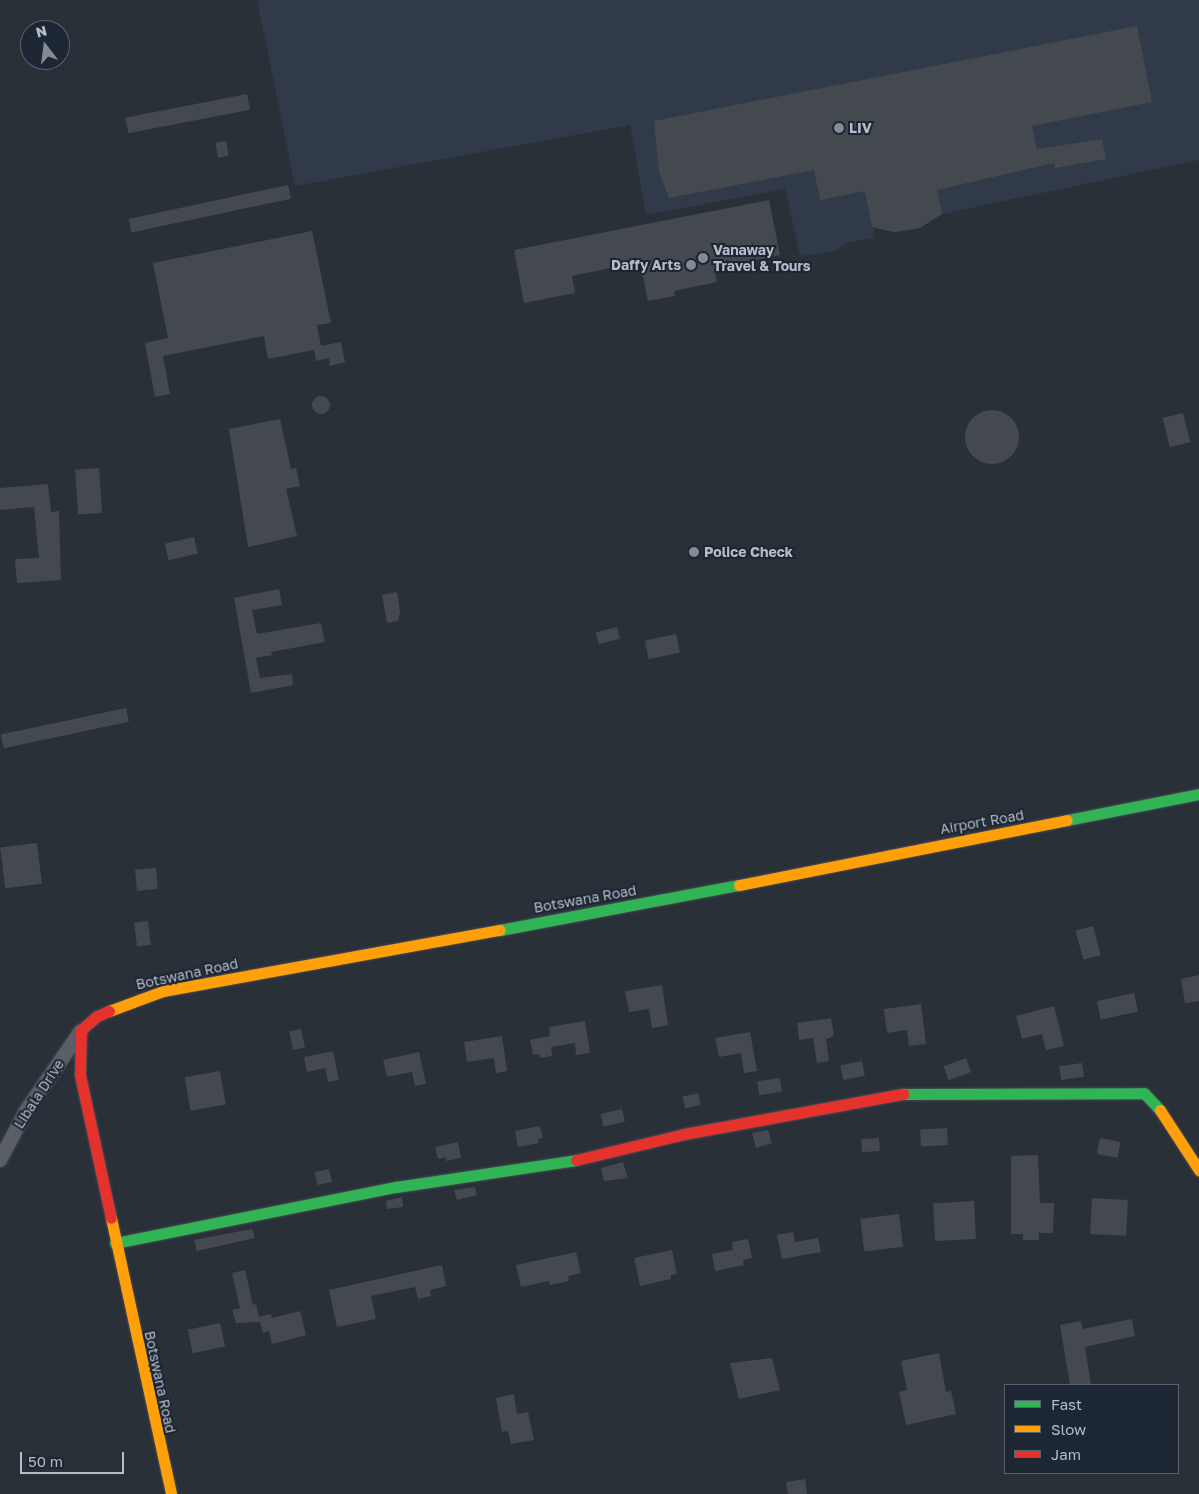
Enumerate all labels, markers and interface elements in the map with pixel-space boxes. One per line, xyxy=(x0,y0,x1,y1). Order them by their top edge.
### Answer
north arrow xyxy=(20,20,70,70)
text: N xyxy=(34,21,49,41)
place label: LIV xyxy=(849,120,872,136)
marker: LIV xyxy=(833,122,845,134)
place label: Vanaway Travel & Tours xyxy=(713,242,811,274)
marker: Vanaway Travel & Tours xyxy=(697,252,709,264)
place label: Daffy Arts xyxy=(611,257,681,273)
marker: Daffy Arts xyxy=(685,259,697,271)
place label: Police Check xyxy=(704,544,793,560)
marker: Police Check xyxy=(688,546,700,558)
street label: Airport Road xyxy=(939,806,1025,838)
street label: Botswana Road xyxy=(532,882,638,916)
street label: Botswana Road xyxy=(134,955,240,993)
street label: Libala Drive xyxy=(10,1056,68,1132)
street label: Botswana Road xyxy=(141,1329,179,1435)
legend xyxy=(1004,1384,1179,1474)
text: Fast xyxy=(1051,1395,1082,1413)
text: Slow xyxy=(1051,1420,1086,1438)
scale bar xyxy=(22,1442,126,1474)
text: Jam xyxy=(1051,1445,1081,1463)
text: 50 m xyxy=(28,1452,63,1470)

